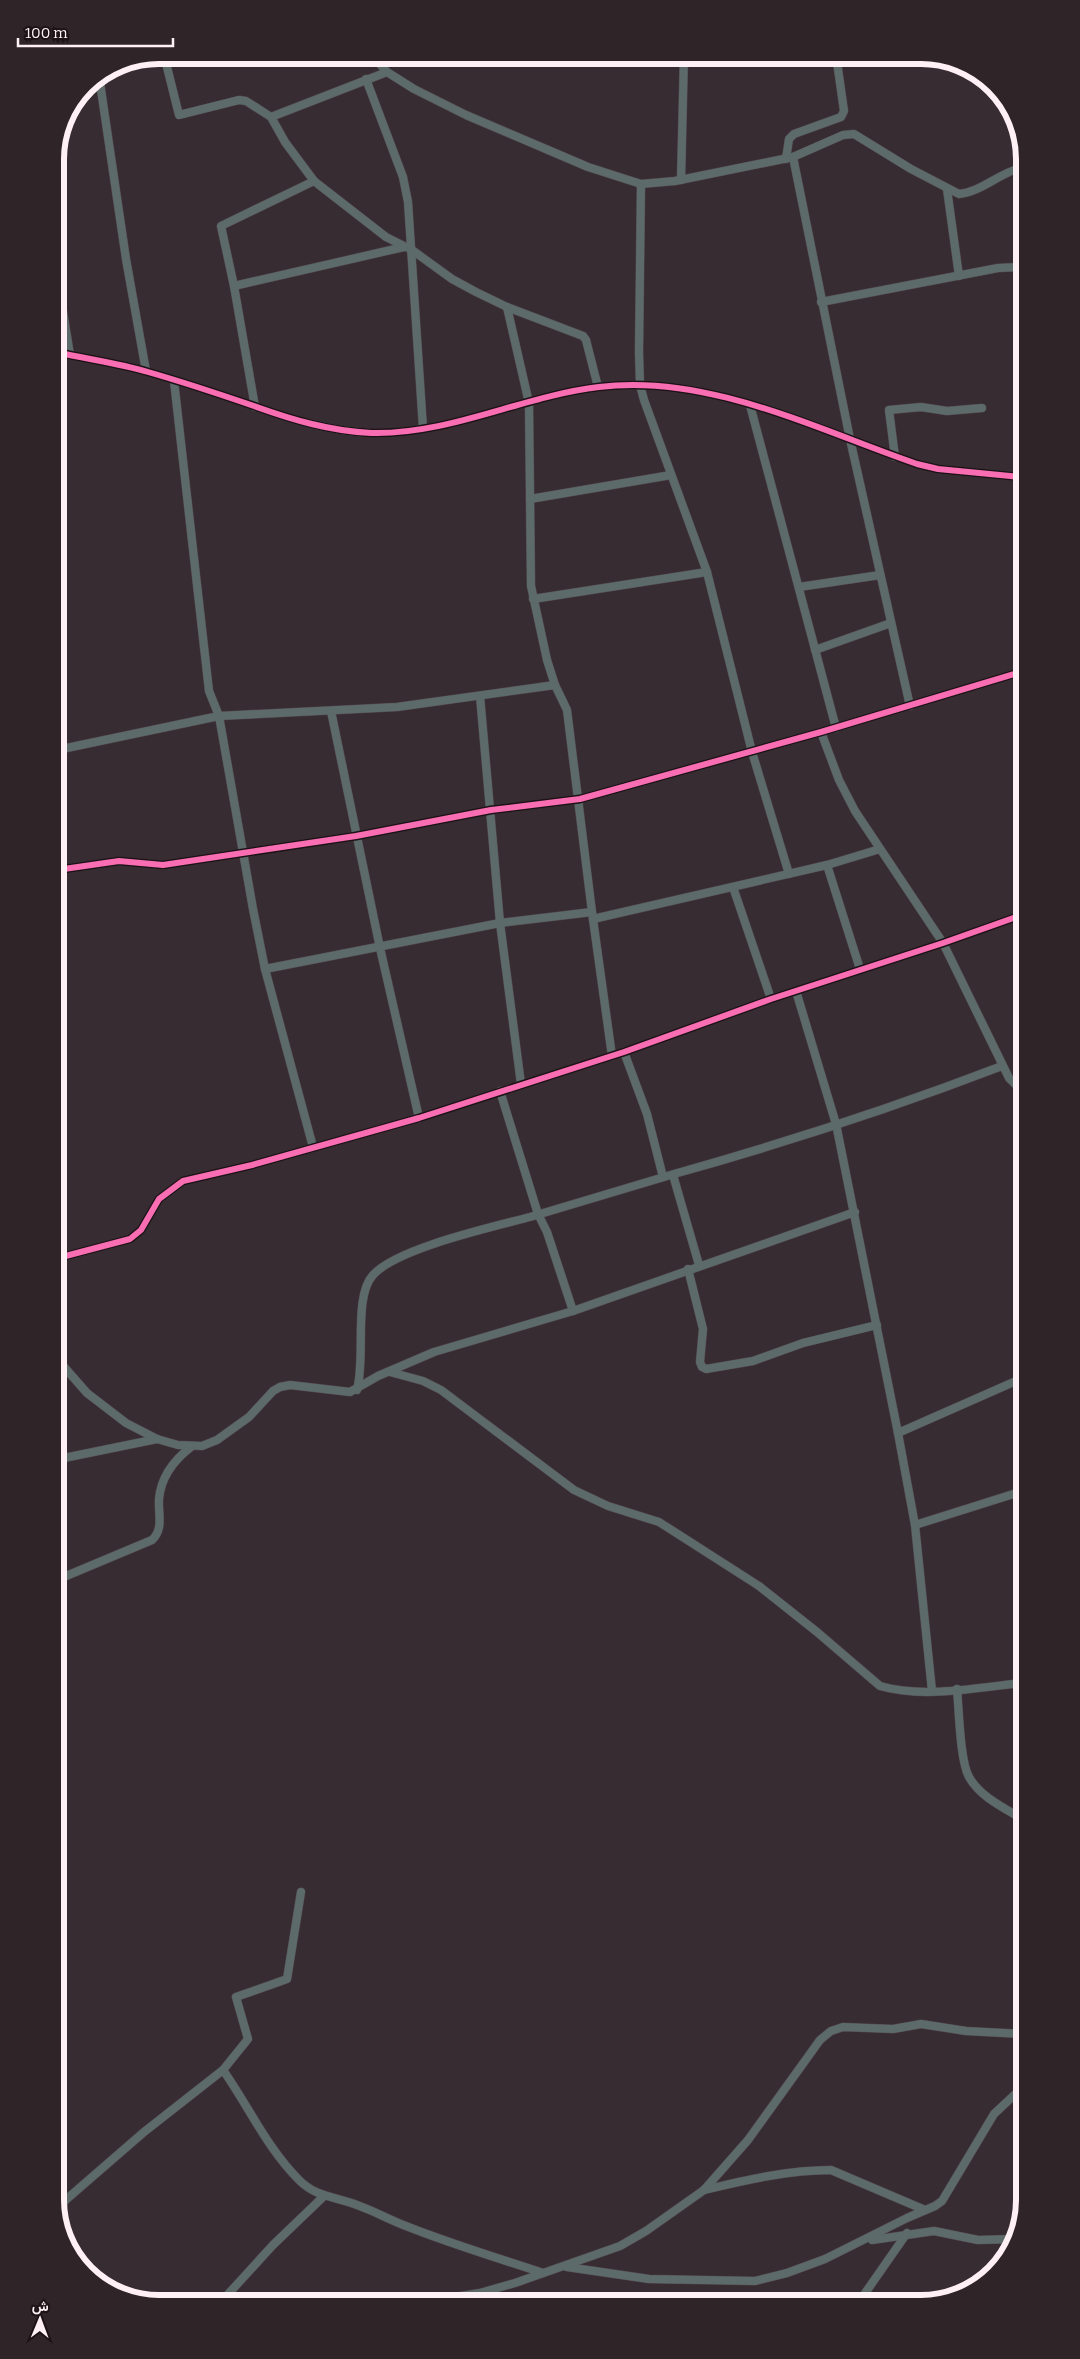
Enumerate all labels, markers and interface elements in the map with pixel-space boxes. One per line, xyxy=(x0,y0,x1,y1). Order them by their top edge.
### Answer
scale bar xyxy=(18,15,172,47)
text: 100 m xyxy=(25,24,68,42)
north arrow xyxy=(15,2294,65,2344)
text: ش xyxy=(32,2298,49,2315)

